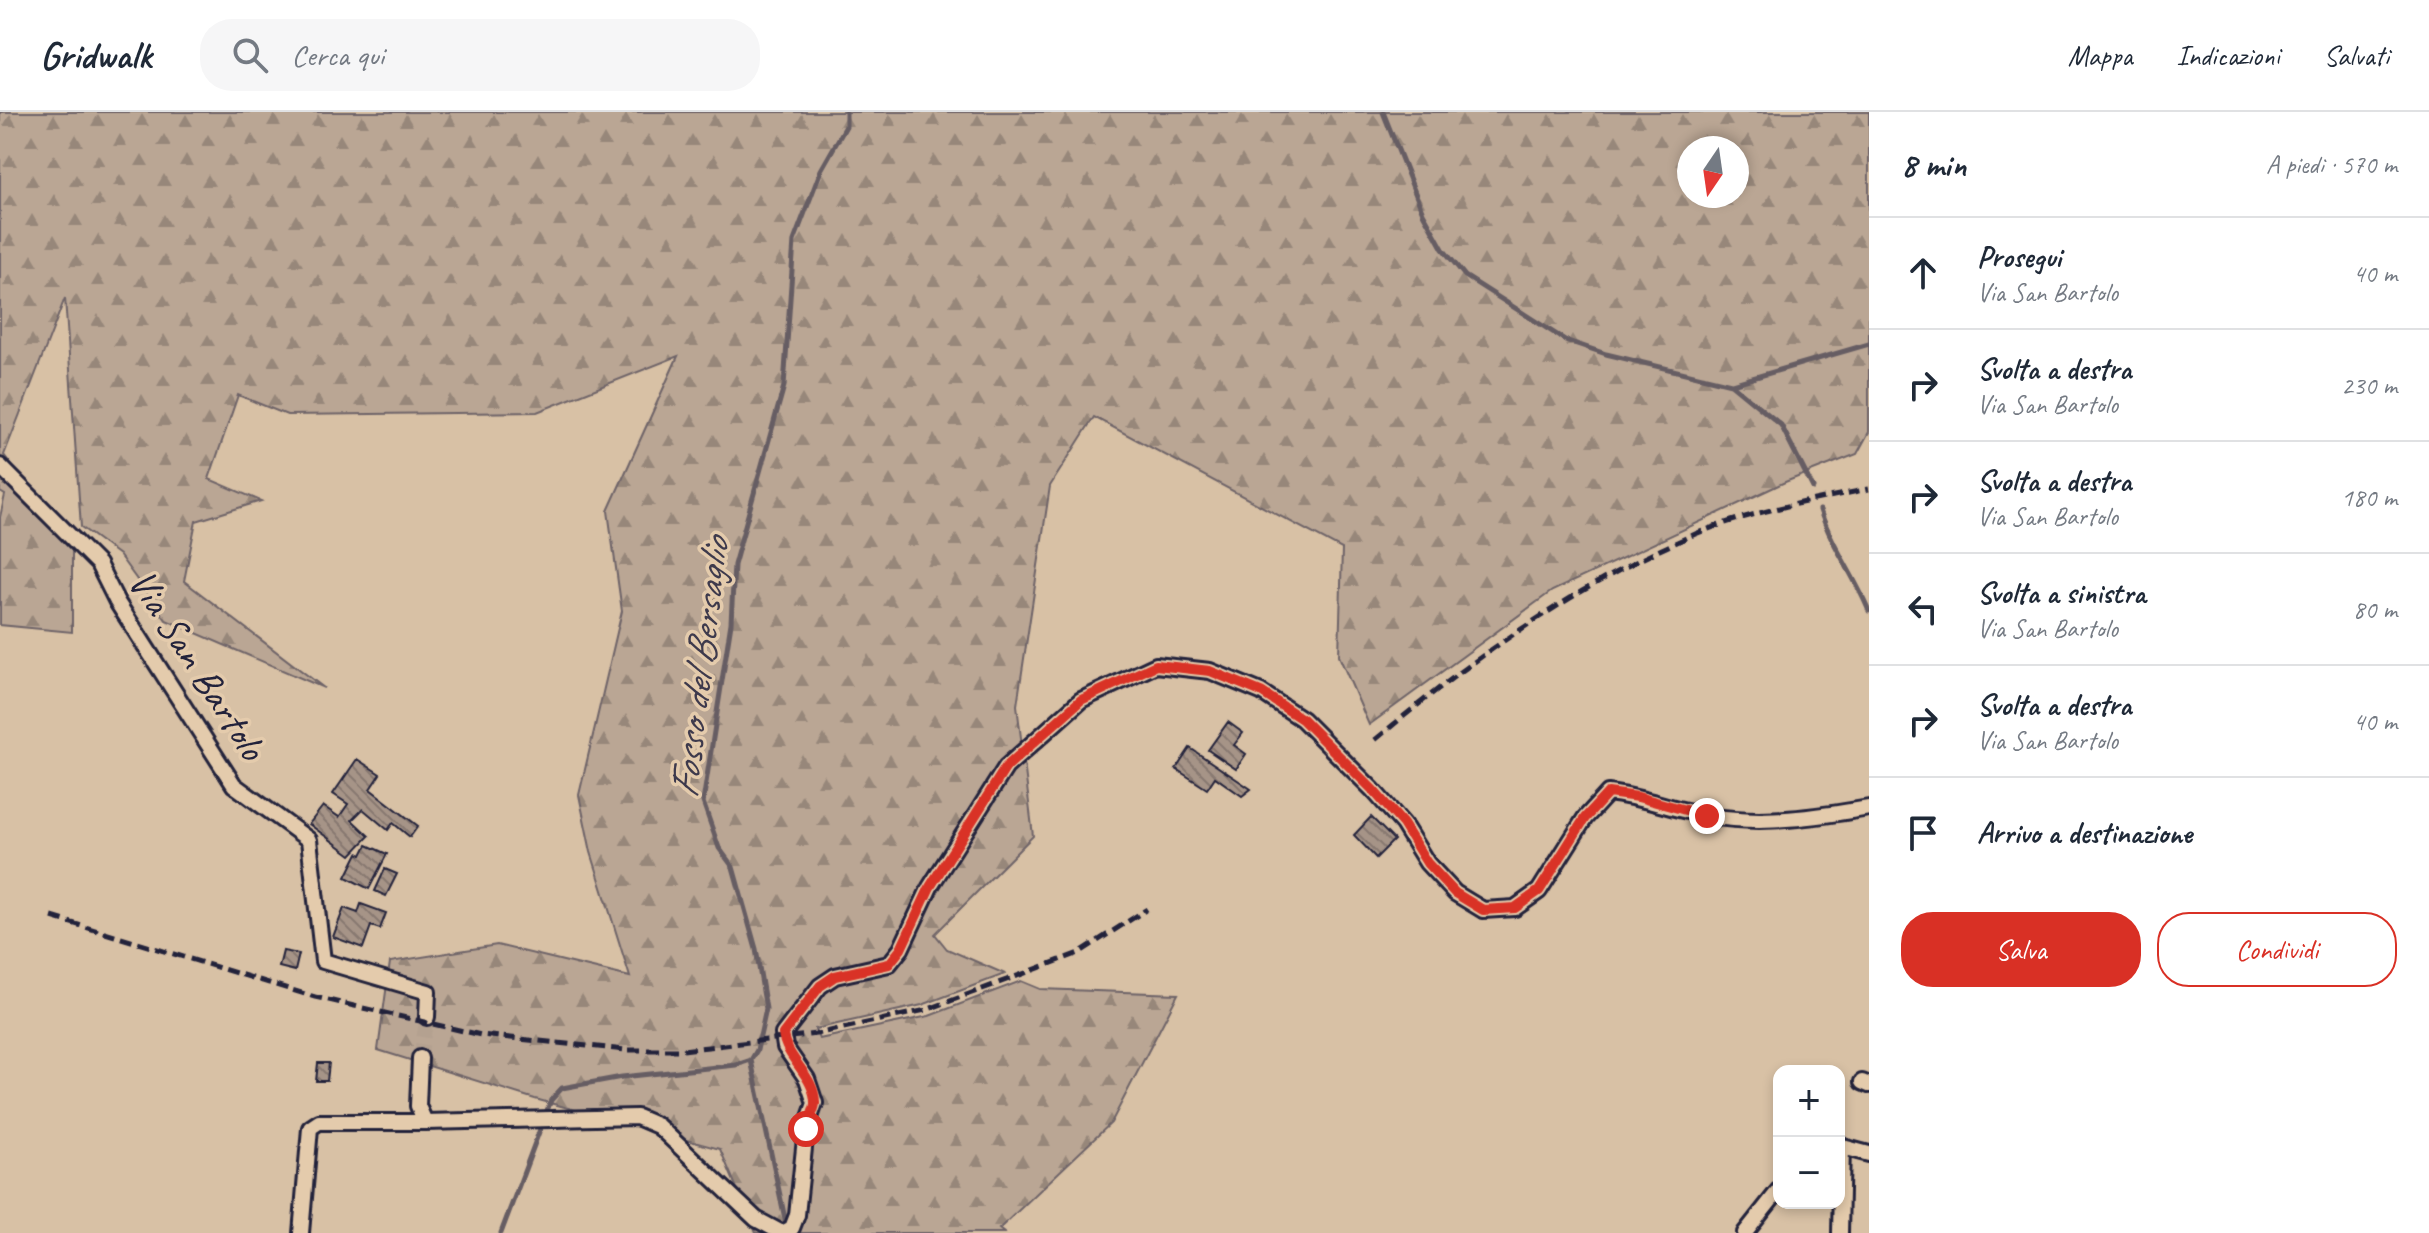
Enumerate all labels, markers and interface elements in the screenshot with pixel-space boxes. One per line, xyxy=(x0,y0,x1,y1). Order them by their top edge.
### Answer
search box xyxy=(200,19,760,91)
text: Gridwalk xyxy=(40,32,152,79)
icon: search xyxy=(228,33,272,77)
text: Cerca qui xyxy=(292,36,384,74)
text: Mappa xyxy=(2068,38,2132,73)
text: Indicazioni xyxy=(2176,38,2280,73)
text: Salvati xyxy=(2324,38,2389,73)
north arrow xyxy=(1677,136,1749,208)
text: 8 min xyxy=(1901,143,1966,186)
text: A piedi · 570 m xyxy=(2266,148,2397,181)
text: Prosegui xyxy=(1977,238,2061,276)
icon: ahead xyxy=(1901,251,1945,295)
text: 40 m xyxy=(2353,257,2397,290)
text: Via San Bartolo xyxy=(1977,276,2118,309)
text: Svolta a destra xyxy=(1977,350,2131,388)
icon: right xyxy=(1901,363,1945,407)
text: 230 m xyxy=(2341,369,2397,402)
text: Via San Bartolo xyxy=(1977,388,2118,421)
text: Svolta a destra xyxy=(1977,462,2131,500)
icon: right xyxy=(1901,475,1945,519)
text: 180 m xyxy=(2341,481,2397,514)
text: Via San Bartolo xyxy=(1977,500,2118,533)
water label: Fosso del Bersaglio xyxy=(657,531,742,801)
street label: Via San Bartolo xyxy=(117,560,278,771)
text: Svolta a sinistra xyxy=(1977,574,2146,612)
icon: left xyxy=(1901,587,1945,631)
text: 80 m xyxy=(2353,593,2397,626)
text: Via San Bartolo xyxy=(1977,612,2118,645)
text: Svolta a destra xyxy=(1977,686,2131,724)
icon: right xyxy=(1901,699,1945,743)
text: 40 m xyxy=(2353,705,2397,738)
text: Via San Bartolo xyxy=(1977,724,2118,757)
route end xyxy=(1689,798,1725,834)
icon: arrive xyxy=(1901,811,1945,855)
text: Arrivo a destinazione xyxy=(1977,814,2192,852)
button: Salva xyxy=(1901,912,2141,987)
button: Condividi xyxy=(2157,912,2397,987)
map controls xyxy=(1773,1065,1845,1209)
button: + xyxy=(1773,1065,1845,1137)
route start xyxy=(788,1111,824,1147)
button: − xyxy=(1773,1137,1845,1209)

